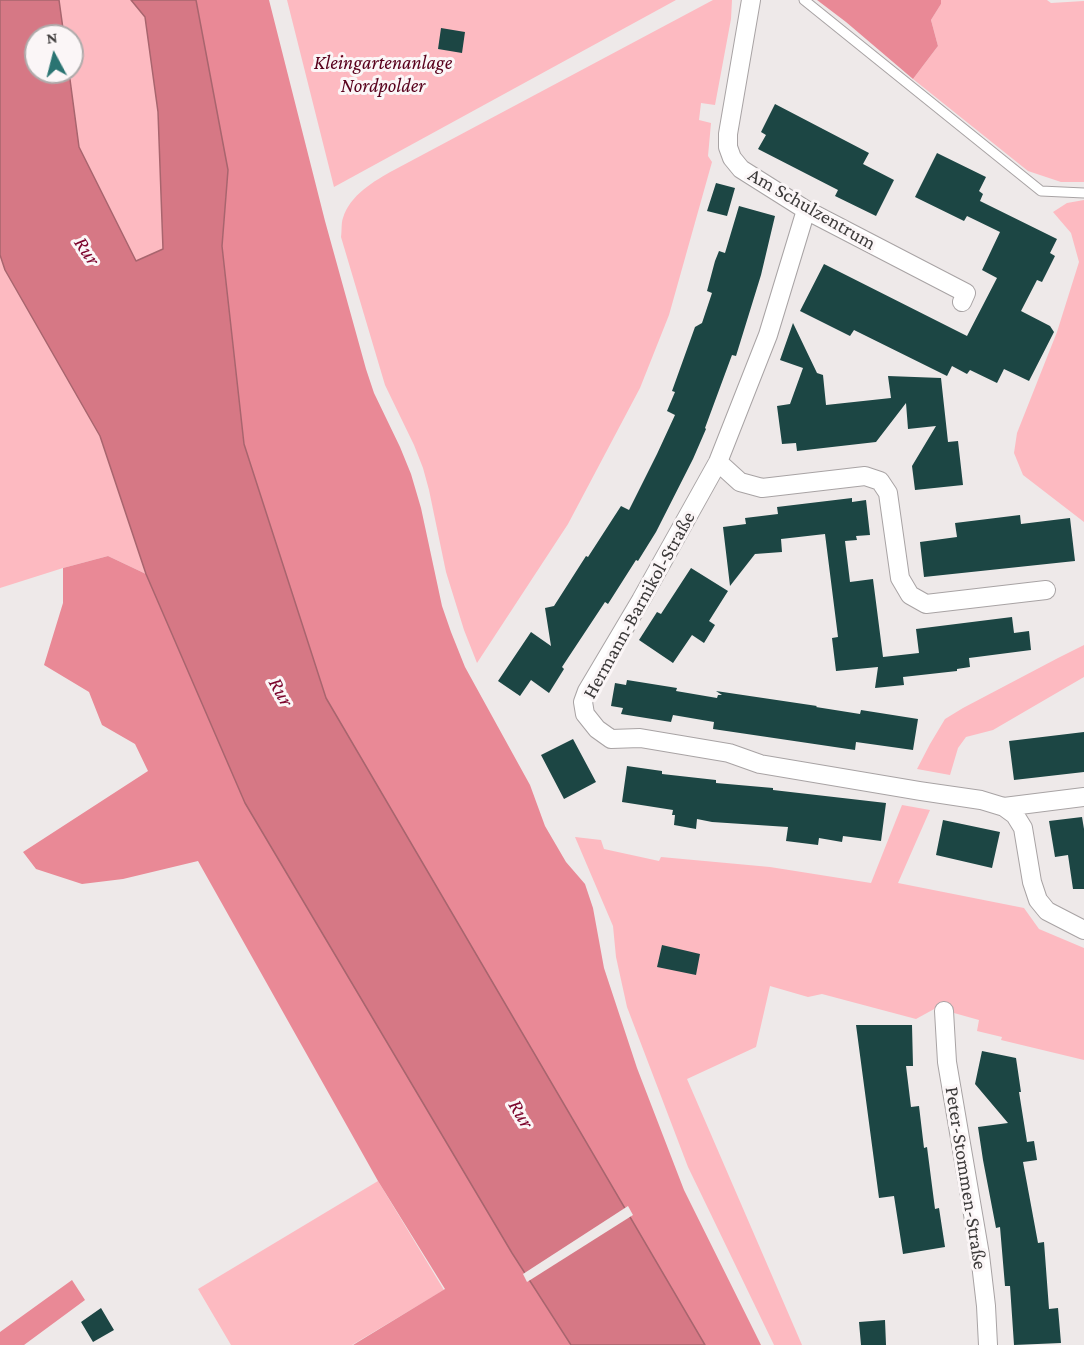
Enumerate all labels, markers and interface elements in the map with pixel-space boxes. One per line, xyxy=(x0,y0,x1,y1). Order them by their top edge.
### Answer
north arrow xyxy=(24,24,84,84)
text: N xyxy=(46,29,58,47)
park label: Kleingartenanlage Nordpolder xyxy=(314,51,452,98)
street label: Am Schulzentrum xyxy=(744,163,880,255)
water label: Rur xyxy=(68,232,106,270)
street label: Hermann-Barnikol-Straße xyxy=(578,507,700,703)
water label: Rur xyxy=(263,673,299,711)
street label: Peter-Stommen-Straße xyxy=(940,1085,992,1271)
water label: Rur xyxy=(503,1095,539,1133)

